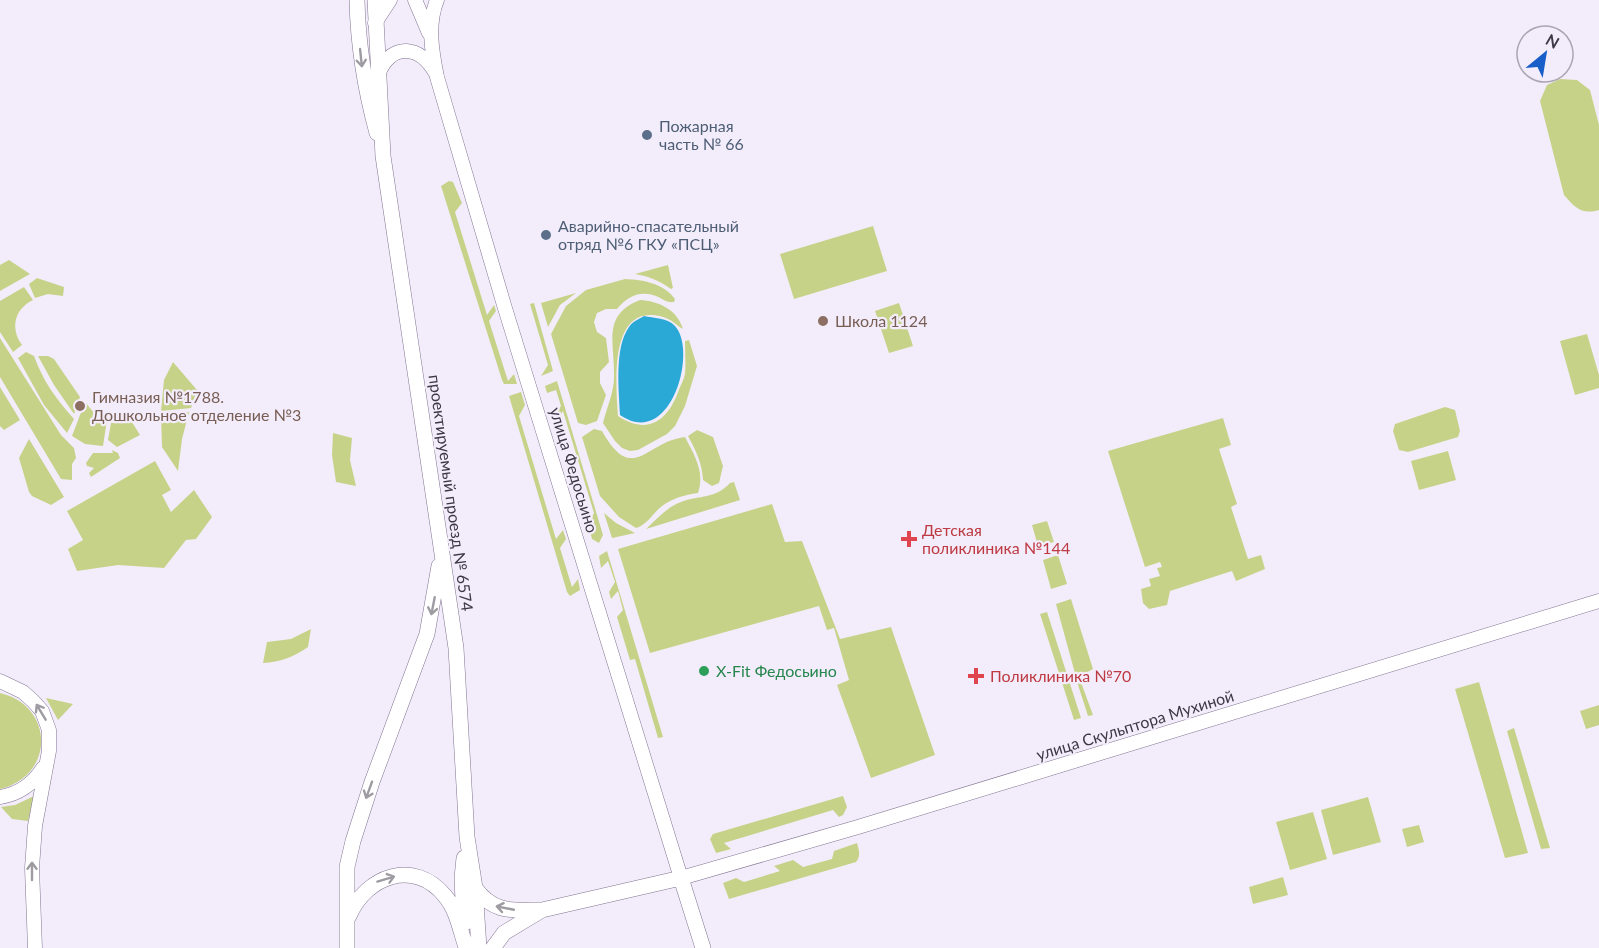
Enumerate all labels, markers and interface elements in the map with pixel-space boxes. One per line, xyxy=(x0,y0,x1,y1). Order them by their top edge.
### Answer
north arrow xyxy=(1515,24,1575,84)
text: N xyxy=(1543,29,1563,52)
one-way arrow xyxy=(356,48,367,68)
place label: Пожарная часть № 66 xyxy=(659,116,744,153)
marker: Пожарная часть № 66 xyxy=(640,128,654,142)
place label: Аварийно-спасательный отряд №6 ГКУ «ПСЦ» xyxy=(558,216,739,253)
marker: Аварийно-спасательный отряд №6 ГКУ «ПСЦ» xyxy=(539,228,553,242)
place label: Школа 1124 xyxy=(835,311,927,330)
marker: Школа 1124 xyxy=(816,314,830,328)
street label: проектируемый проезд № 6574 xyxy=(425,373,478,612)
place label: Гимназия №1788. Дошкольное отделение №3 xyxy=(92,387,301,424)
marker: Гимназия №1788. Дошкольное отделение №3 xyxy=(73,399,87,413)
street label: улица Федосьино xyxy=(546,405,603,535)
place label: Детская поликлиника №144 xyxy=(922,520,1070,557)
marker: Детская поликлиника №144 xyxy=(900,530,918,548)
one-way arrow xyxy=(427,596,438,616)
place label: X-Fit Федосьино xyxy=(716,661,837,680)
marker: X-Fit Федосьино xyxy=(697,664,711,678)
place label: Поликлиника №70 xyxy=(990,666,1131,685)
marker: Поликлиника №70 xyxy=(967,667,985,685)
street label: улица Скульптора Мухиной xyxy=(1034,685,1236,764)
one-way arrow xyxy=(34,704,46,721)
one-way arrow xyxy=(363,780,374,799)
one-way arrow xyxy=(26,861,38,881)
one-way arrow xyxy=(376,873,395,884)
one-way arrow xyxy=(495,902,515,913)

